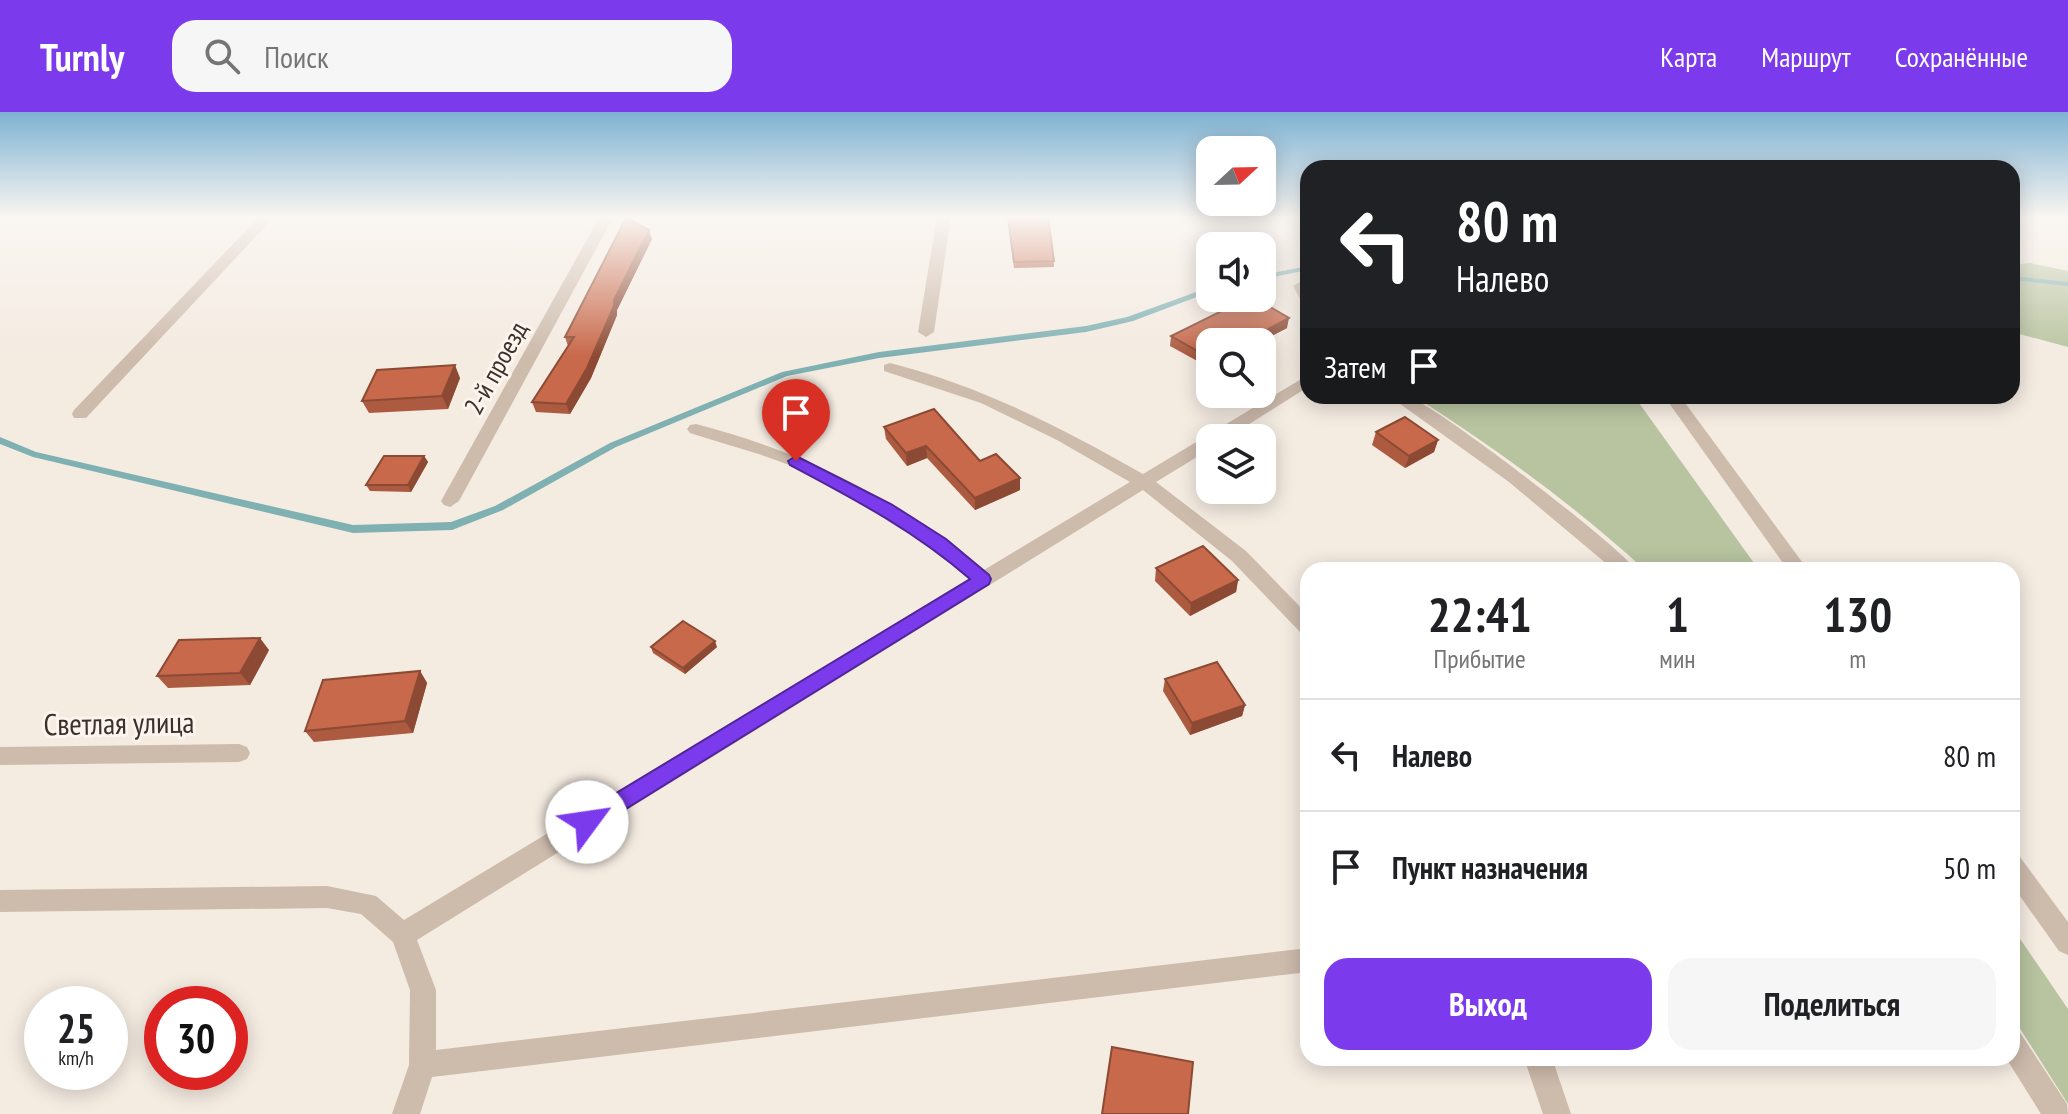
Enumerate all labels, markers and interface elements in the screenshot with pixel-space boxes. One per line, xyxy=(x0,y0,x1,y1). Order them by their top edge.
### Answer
search box xyxy=(172,20,732,92)
text: Turnly xyxy=(40,32,124,81)
icon: search xyxy=(200,34,244,78)
text: Поиск xyxy=(264,37,329,76)
text: Карта xyxy=(1660,38,1717,75)
text: Маршрут xyxy=(1761,38,1851,75)
text: Сохранённые xyxy=(1895,38,2028,75)
north arrow xyxy=(1196,136,1276,216)
map controls xyxy=(1196,136,1276,504)
text: 80 m xyxy=(1456,185,1558,257)
icon: left xyxy=(1324,192,1428,296)
button: sound xyxy=(1196,232,1276,312)
text: Налево xyxy=(1456,255,1549,302)
street label: 2-й проезд xyxy=(457,316,535,420)
button: search xyxy=(1196,328,1276,408)
icon: arrive xyxy=(1402,344,1446,388)
text: Затем xyxy=(1324,347,1386,386)
pin xyxy=(762,379,830,461)
icon: arrive xyxy=(774,391,818,435)
button: layers xyxy=(1196,424,1276,504)
text: 22:41 xyxy=(1428,583,1532,645)
text: 1 xyxy=(1666,583,1689,645)
text: 130 xyxy=(1823,583,1892,645)
text: Прибытие xyxy=(1434,642,1526,675)
text: мин xyxy=(1659,642,1696,675)
text: m xyxy=(1849,642,1866,675)
street label: Светлая улица xyxy=(43,702,195,743)
icon: left xyxy=(1324,733,1368,777)
text: Налево xyxy=(1392,736,1472,775)
text: 80 m xyxy=(1943,736,1996,775)
position arrow xyxy=(545,780,629,864)
icon: arrive xyxy=(1324,845,1368,889)
text: Пункт назначения xyxy=(1392,848,1588,887)
text: 50 m xyxy=(1943,848,1996,887)
button: Выход xyxy=(1324,958,1652,1050)
button: Поделиться xyxy=(1668,958,1996,1050)
speed limit sign: 30 xyxy=(144,986,248,1090)
text: 25 xyxy=(57,1002,95,1054)
text: km/h xyxy=(58,1045,94,1071)

